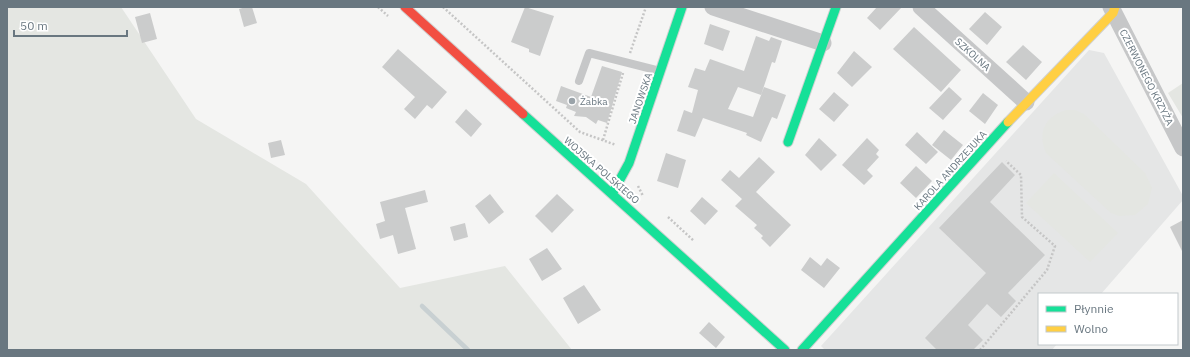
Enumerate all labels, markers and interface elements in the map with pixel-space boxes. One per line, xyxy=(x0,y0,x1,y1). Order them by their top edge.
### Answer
scale bar xyxy=(14,12,127,38)
text: 50 m xyxy=(20,18,48,33)
street label: CZERWONEGO KRZYŻA xyxy=(1117,27,1177,128)
street label: SZKOLNA xyxy=(952,35,994,74)
street label: JANOWSKA xyxy=(626,70,655,125)
place label: Żabka xyxy=(580,95,608,108)
marker: Żabka xyxy=(567,96,577,106)
street label: KAROLA ANDRZEJUKA xyxy=(911,127,990,213)
street label: WOJSKA POLSKIEGO xyxy=(561,134,642,207)
legend xyxy=(1038,293,1178,345)
text: Płynnie xyxy=(1074,301,1114,316)
text: Wolno xyxy=(1074,321,1108,336)

